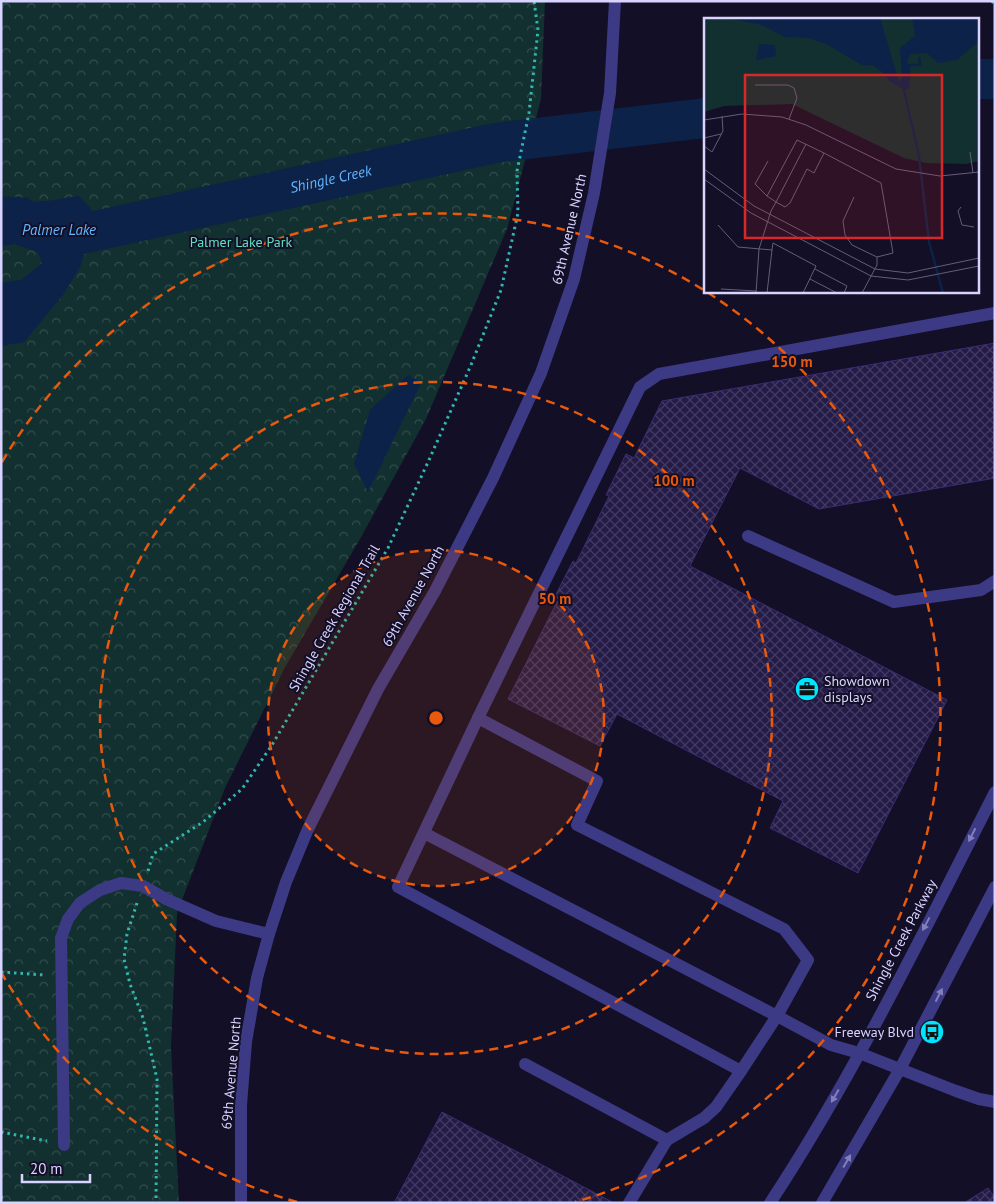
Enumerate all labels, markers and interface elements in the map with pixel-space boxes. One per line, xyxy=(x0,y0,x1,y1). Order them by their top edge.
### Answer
inset map xyxy=(704,18,978,292)
water label: Shingle Creek xyxy=(288,160,374,197)
street label: 69th Avenue North xyxy=(548,172,590,286)
water label: Palmer Lake xyxy=(22,220,96,239)
park label: Palmer Lake Park xyxy=(190,233,292,251)
text: 150 m xyxy=(771,352,813,371)
text: 100 m xyxy=(653,471,695,490)
street label: Shingle Creek Regional Trail xyxy=(285,541,383,695)
street label: 69th Avenue North xyxy=(378,542,448,650)
text: 50 m xyxy=(539,589,571,608)
place label: Showdown displays xyxy=(824,672,890,706)
office icon: Showdown displays xyxy=(794,676,820,702)
centre of rings xyxy=(427,709,445,727)
one-way arrow xyxy=(968,828,976,842)
street label: Shingle Creek Parkway xyxy=(861,876,941,1004)
one-way arrow xyxy=(922,917,930,932)
one-way arrow xyxy=(935,987,943,1002)
street label: 69th Avenue North xyxy=(217,1016,245,1130)
bus stop icon: Freeway Blvd xyxy=(919,1019,945,1045)
place label: Freeway Blvd xyxy=(835,1023,914,1041)
one-way arrow xyxy=(831,1089,840,1102)
scale bar xyxy=(22,1152,90,1184)
one-way arrow xyxy=(842,1154,851,1167)
text: 20 m xyxy=(30,1159,63,1178)

